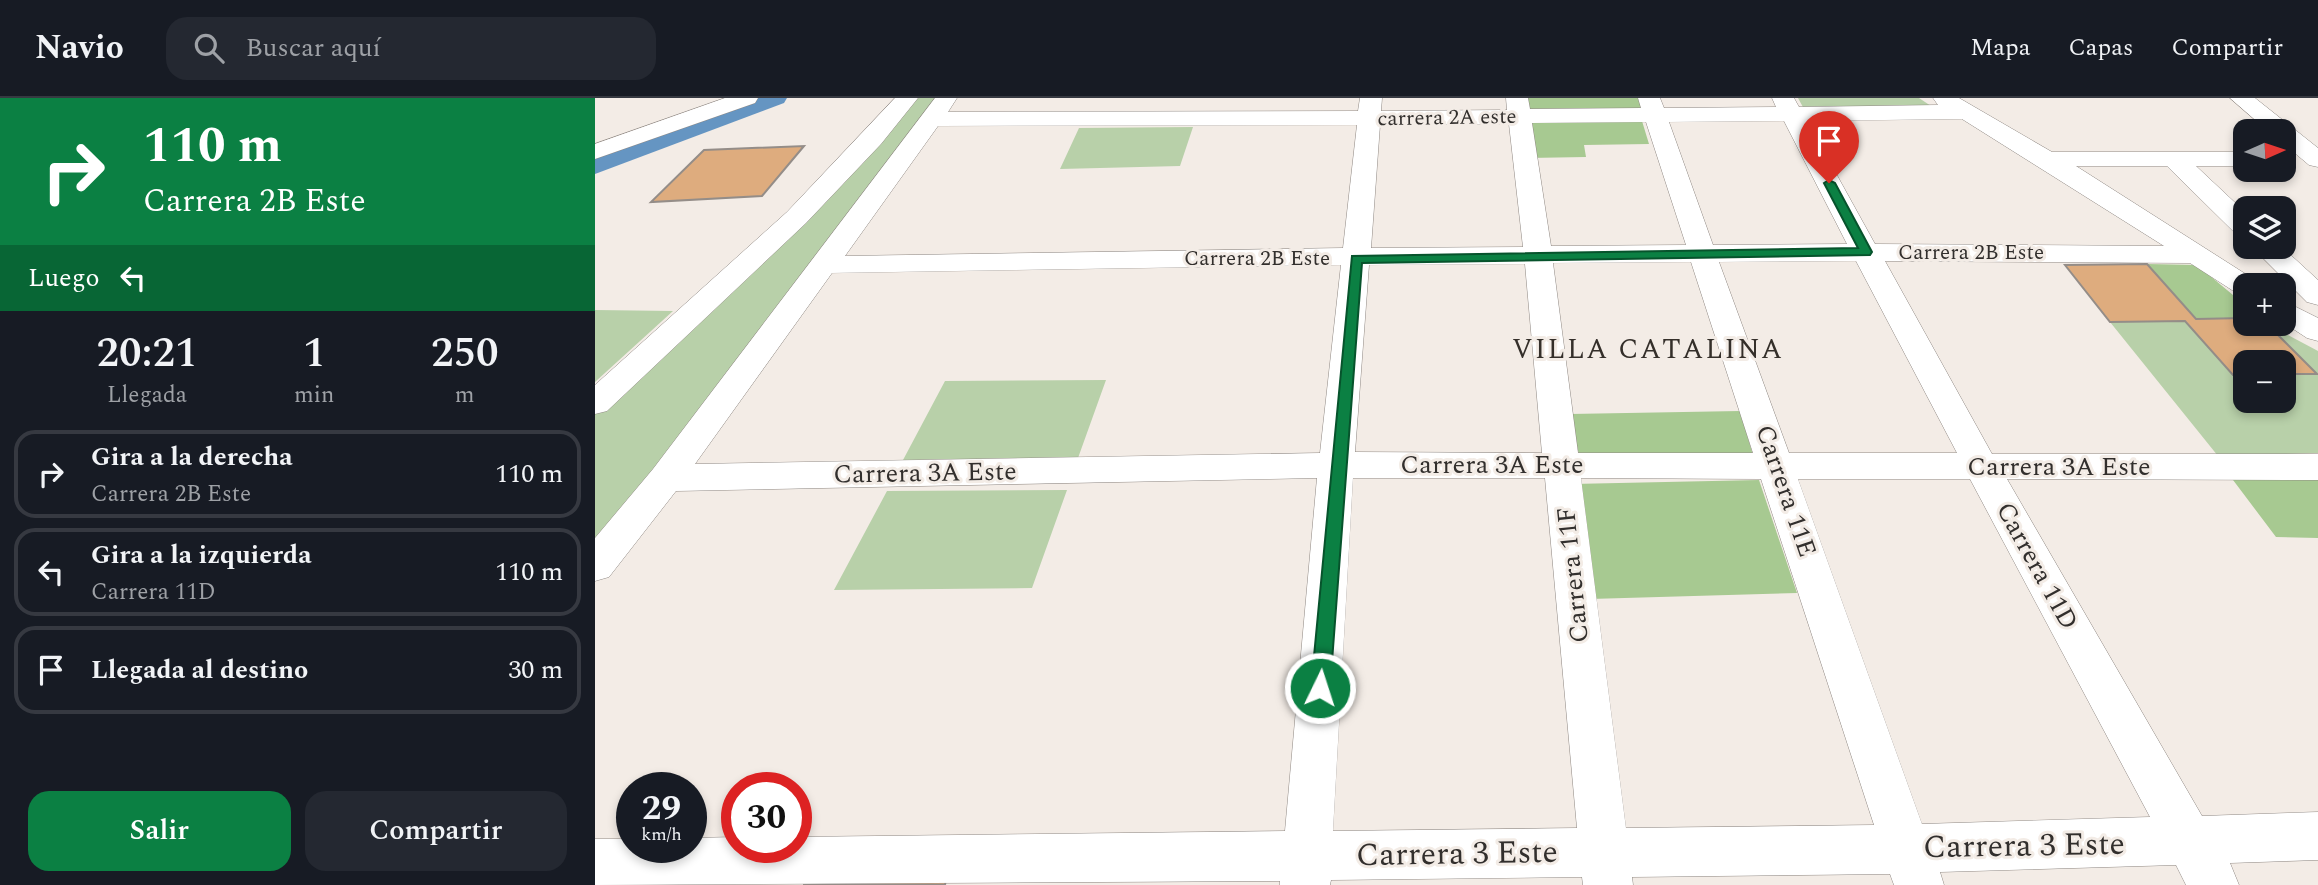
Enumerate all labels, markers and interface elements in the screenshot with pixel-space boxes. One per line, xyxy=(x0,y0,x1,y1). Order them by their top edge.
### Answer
search box xyxy=(166,17,656,80)
text: Navio xyxy=(35,23,124,73)
text: Buscar aquí xyxy=(246,28,381,68)
icon: search xyxy=(190,29,228,67)
text: Mapa xyxy=(1970,30,2030,66)
text: Capas xyxy=(2068,30,2133,66)
text: Compartir xyxy=(2171,30,2283,66)
street label: carrera 2A este xyxy=(1377,101,1517,135)
text: 110 m xyxy=(143,109,282,184)
pin xyxy=(1799,111,1859,183)
north arrow xyxy=(2233,119,2296,182)
map controls xyxy=(2233,119,2296,413)
icon: arrive xyxy=(1810,122,1848,160)
icon: right xyxy=(28,126,119,217)
text: Carrera 2B Este xyxy=(143,177,366,226)
button: layers xyxy=(2233,196,2296,259)
street label: Carrera 2B Este xyxy=(1898,237,2044,269)
street label: Carrera 2B Este xyxy=(1184,243,1330,275)
text: Luego xyxy=(28,258,100,298)
icon: left xyxy=(114,259,152,297)
button: + xyxy=(2233,273,2296,336)
text: 20:21 xyxy=(97,322,198,385)
text: 1 xyxy=(303,322,325,385)
text: 250 xyxy=(431,322,498,385)
district label: VILLA CATALINA xyxy=(1512,328,1784,371)
button: − xyxy=(2233,350,2296,413)
text: Llegada xyxy=(107,378,187,413)
text: min xyxy=(294,378,334,413)
text: m xyxy=(455,378,475,413)
street label: Carrera 11E xyxy=(1745,419,1827,563)
text: Gira a la derecha xyxy=(91,437,293,477)
street label: Carrera 3A Este xyxy=(1400,445,1584,485)
street label: Carrera 3A Este xyxy=(1967,447,2151,487)
street label: Carrera 3A Este xyxy=(833,451,1017,495)
text: 110 m xyxy=(495,454,563,494)
icon: right xyxy=(32,455,70,493)
text: Carrera 2B Este xyxy=(91,477,251,512)
street label: Carrera 11D xyxy=(1985,495,2089,637)
street label: Carrera 11F xyxy=(1546,505,1600,645)
text: Gira a la izquierda xyxy=(91,535,312,575)
text: 110 m xyxy=(495,552,563,592)
icon: left xyxy=(32,553,70,591)
text: Carrera 11D xyxy=(91,575,216,610)
text: Llegada al destino xyxy=(91,650,308,690)
text: 30 m xyxy=(508,650,563,690)
icon: arrive xyxy=(32,651,70,689)
position arrow xyxy=(1283,651,1357,725)
speed limit sign: 30 xyxy=(721,772,812,863)
text: 29 xyxy=(642,782,681,835)
button: Salir xyxy=(28,791,291,871)
button: Compartir xyxy=(305,791,567,871)
street label: Carrera 3 Este xyxy=(1923,820,2125,872)
text: km/h xyxy=(641,821,682,848)
street label: Carrera 3 Este xyxy=(1356,828,1558,880)

